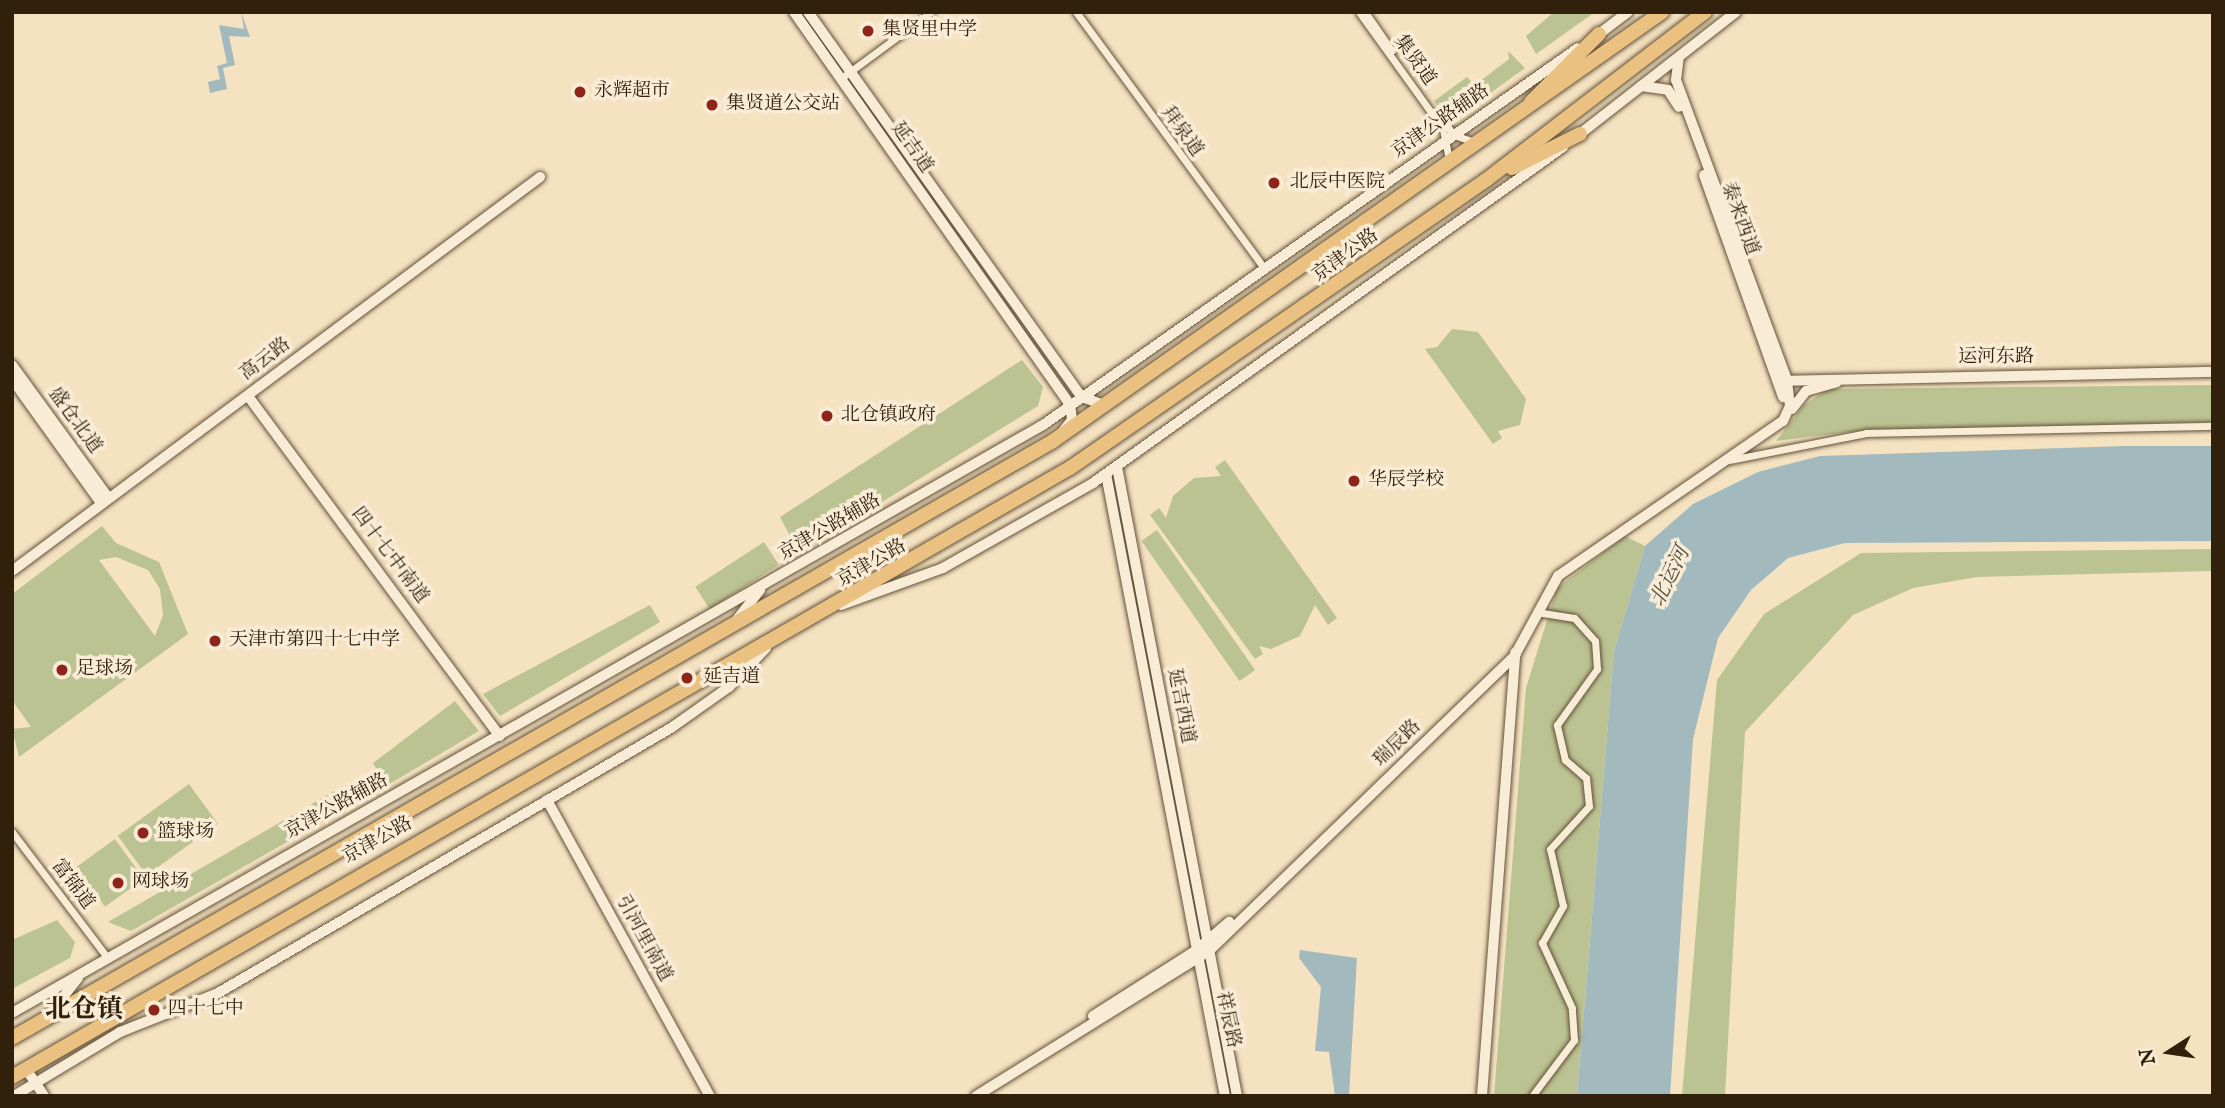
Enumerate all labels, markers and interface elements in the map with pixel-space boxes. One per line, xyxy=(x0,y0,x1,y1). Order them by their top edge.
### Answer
place label: 集贤里中学 xyxy=(882,20,977,42)
marker: 集贤里中学 xyxy=(860,23,876,39)
street label: 集贤道 xyxy=(1388,31,1440,91)
street label: 京津公路辅路 xyxy=(1388,80,1494,164)
place label: 永辉超市 xyxy=(594,81,670,103)
marker: 永辉超市 xyxy=(572,84,588,100)
place label: 集贤道公交站 xyxy=(726,94,840,116)
marker: 集贤道公交站 xyxy=(704,97,720,113)
street label: 拜泉道 xyxy=(1155,102,1207,162)
street label: 延吉道 xyxy=(885,118,937,178)
place label: 北辰中医院 xyxy=(1290,172,1385,194)
marker: 北辰中医院 xyxy=(1264,173,1284,193)
street label: 泰来西道 xyxy=(1715,179,1763,259)
street label: 京津公路 xyxy=(1309,224,1383,288)
street label: 高云路 xyxy=(236,334,296,386)
street label: 运河东路 xyxy=(1958,347,2034,369)
street label: 盛仓北道 xyxy=(42,384,106,458)
place label: 北仓镇政府 xyxy=(841,405,936,427)
marker: 北仓镇政府 xyxy=(819,408,835,424)
place label: 华辰学校 xyxy=(1368,470,1444,492)
marker: 华辰学校 xyxy=(1346,473,1362,489)
street label: 京津公路辅路 xyxy=(775,490,885,566)
street label: 四十七中南道 xyxy=(346,504,432,608)
street label: 京津公路 xyxy=(833,535,911,593)
water label: 北运河 xyxy=(1646,543,1696,611)
place label: 天津市第四十七中学 xyxy=(229,630,400,652)
marker: 天津市第四十七中学 xyxy=(207,633,223,649)
place label: 足球场 xyxy=(76,659,133,681)
marker: 足球场 xyxy=(54,662,70,678)
place label: 延吉道 xyxy=(703,667,760,689)
street label: 延吉西道 xyxy=(1162,667,1198,745)
marker: 延吉道 xyxy=(677,668,697,688)
street label: 瑞辰路 xyxy=(1370,716,1426,772)
street label: 京津公路辅路 xyxy=(282,769,392,845)
street label: 京津公路 xyxy=(339,813,417,869)
place label: 篮球场 xyxy=(157,822,214,844)
marker: 篮球场 xyxy=(135,825,151,841)
street label: 富锦道 xyxy=(46,855,98,915)
place label: 网球场 xyxy=(132,872,189,894)
marker: 网球场 xyxy=(110,875,126,891)
street label: 引河里南道 xyxy=(610,892,676,986)
street label: 祥辰路 xyxy=(1210,990,1244,1050)
district label: 北仓镇 xyxy=(45,994,123,1026)
place label: 四十七中 xyxy=(168,999,244,1021)
marker: 四十七中 xyxy=(146,1002,162,1018)
north arrow xyxy=(2134,1017,2204,1087)
text: N xyxy=(2135,1046,2162,1067)

